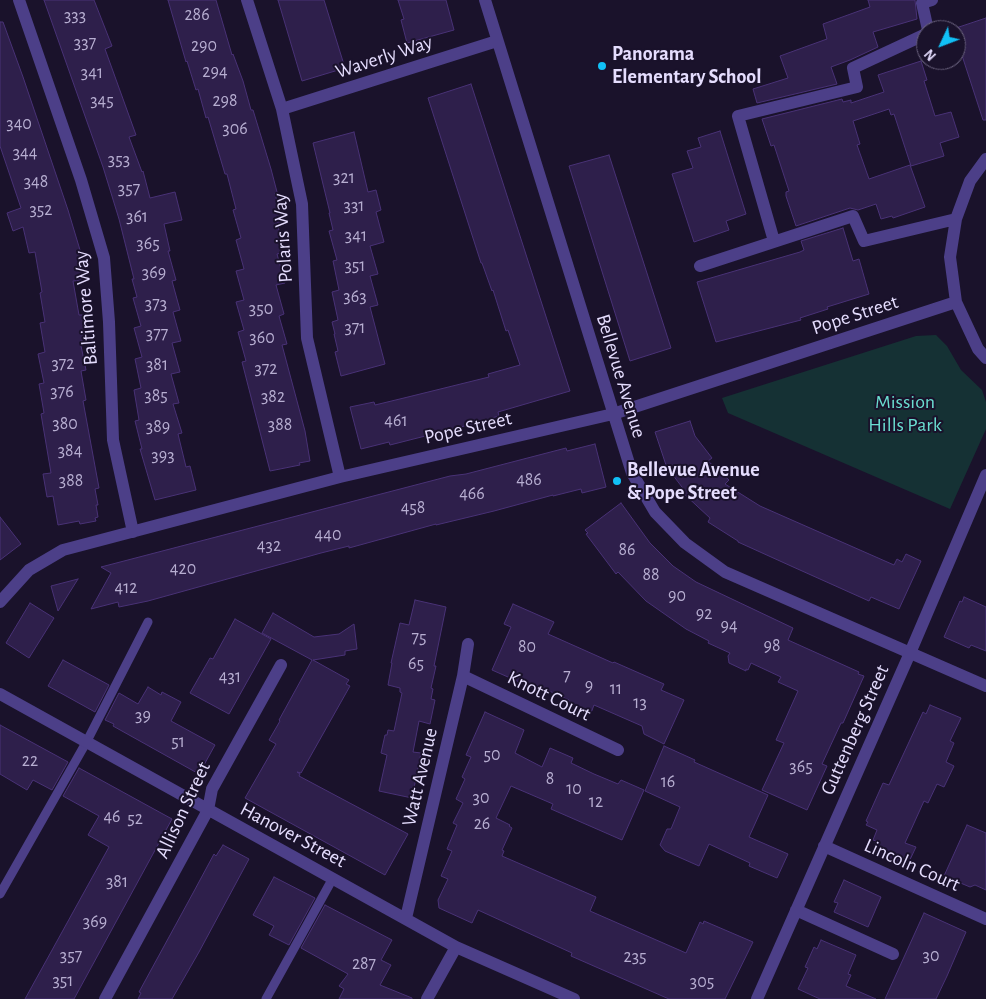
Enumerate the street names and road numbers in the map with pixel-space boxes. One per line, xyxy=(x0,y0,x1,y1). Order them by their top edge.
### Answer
street label: Waverly Way xyxy=(332,30,436,84)
street label: Polaris Way xyxy=(268,192,298,284)
street label: Baltimore Way xyxy=(69,250,103,366)
street label: Pope Street xyxy=(809,290,901,340)
street label: Bellevue Avenue xyxy=(591,311,651,441)
street label: Pope Street xyxy=(422,406,514,450)
street label: Guttenberg Street xyxy=(816,661,894,799)
street label: Knott Court xyxy=(503,666,595,726)
street label: Watt Avenue xyxy=(397,725,443,829)
street label: Allison Street xyxy=(150,758,216,862)
street label: Hanover Street xyxy=(236,797,350,873)
street label: Lincoln Court xyxy=(860,833,964,897)

